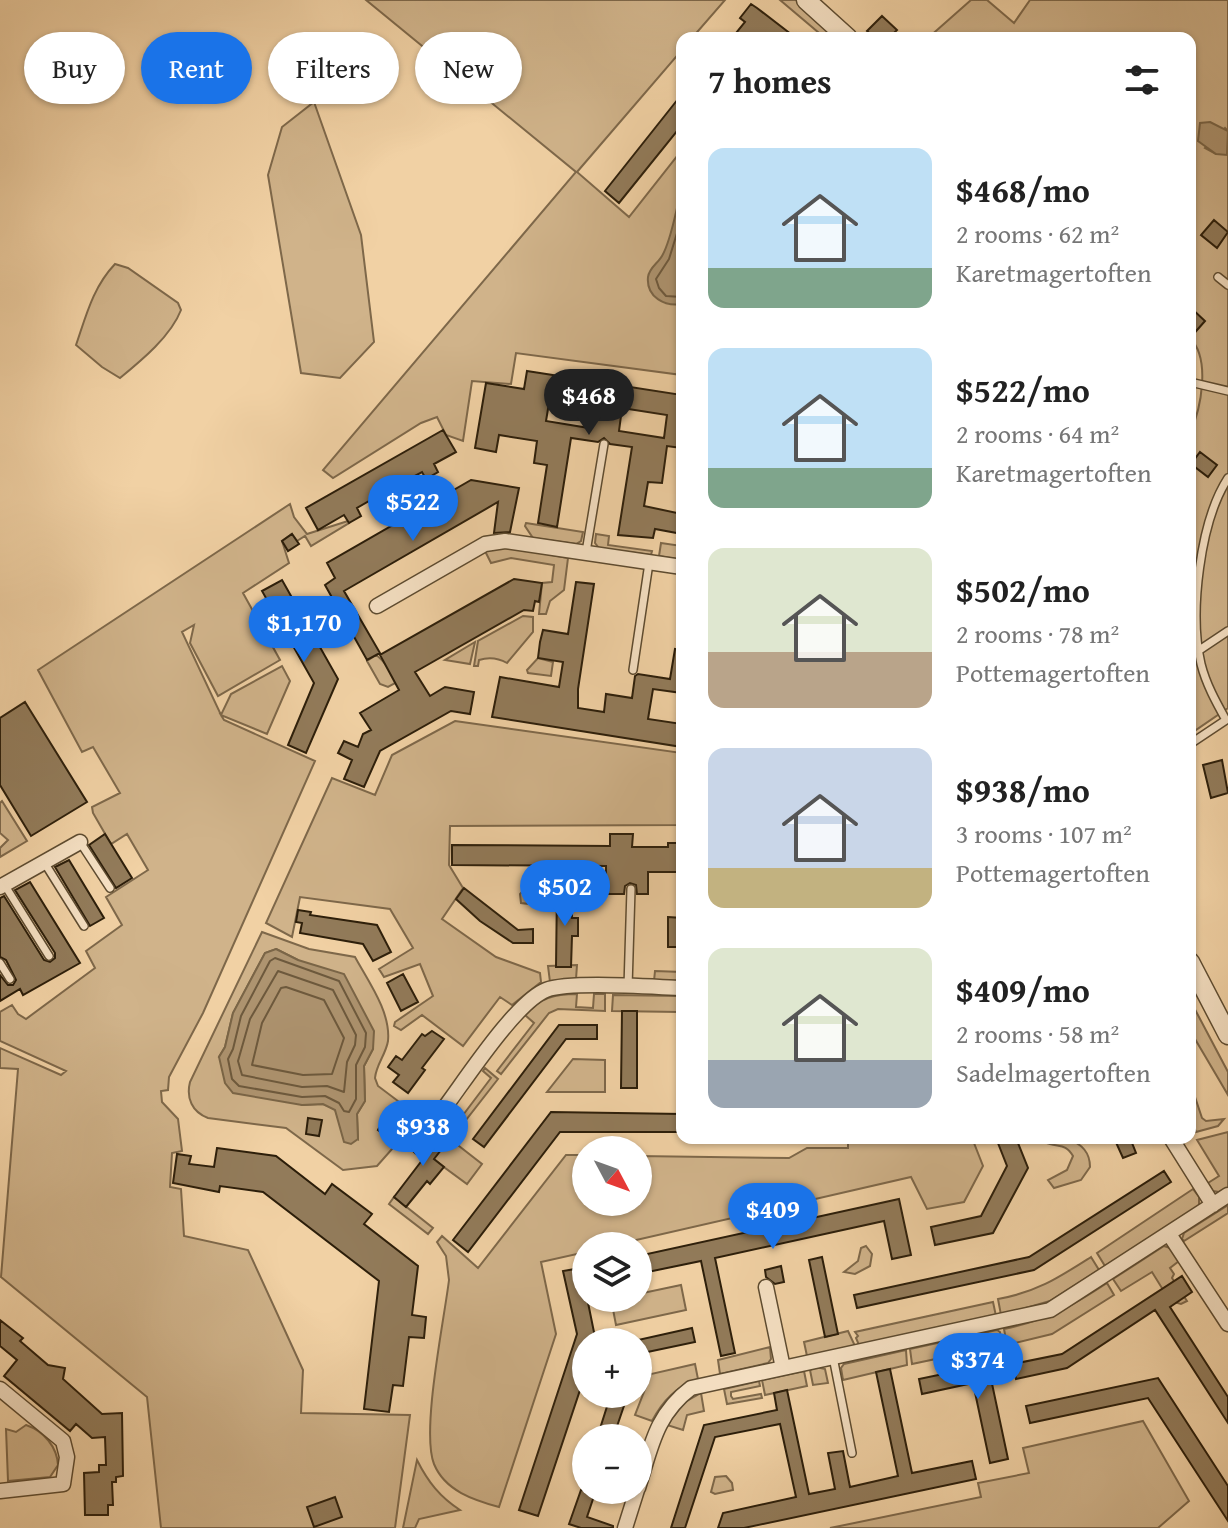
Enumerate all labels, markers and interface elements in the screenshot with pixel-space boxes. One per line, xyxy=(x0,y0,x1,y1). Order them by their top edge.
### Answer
chip: Buy xyxy=(24,32,125,104)
chip: Rent xyxy=(141,32,252,104)
chip: Filters xyxy=(268,32,399,104)
chip: New xyxy=(415,32,522,104)
text: 7 homes xyxy=(708,56,832,105)
icon: filters xyxy=(1120,58,1164,102)
text: $468/mo xyxy=(956,165,1090,214)
icon: home xyxy=(772,180,868,276)
text: 2 rooms · 62 m² xyxy=(956,214,1119,253)
text: Karetmagertoften xyxy=(956,253,1152,292)
text: $522/mo xyxy=(956,365,1090,414)
pin: $468 xyxy=(542,369,636,437)
text: $468 xyxy=(562,375,616,414)
icon: home xyxy=(772,380,868,476)
text: 2 rooms · 64 m² xyxy=(956,414,1119,453)
text: Karetmagertoften xyxy=(956,453,1152,492)
pin: $522 xyxy=(366,475,460,543)
text: $522 xyxy=(386,481,440,520)
text: $502/mo xyxy=(956,565,1090,614)
icon: home xyxy=(772,580,868,676)
pin: $1,170 xyxy=(239,596,369,664)
text: $1,170 xyxy=(267,602,341,641)
text: 2 rooms · 78 m² xyxy=(956,614,1119,653)
text: Pottemagertoften xyxy=(956,653,1150,692)
text: $938/mo xyxy=(956,765,1090,814)
icon: home xyxy=(772,780,868,876)
text: 3 rooms · 107 m² xyxy=(956,814,1132,853)
text: Pottemagertoften xyxy=(956,853,1150,892)
pin: $502 xyxy=(518,860,612,928)
text: $502 xyxy=(538,866,592,905)
text: $409/mo xyxy=(956,965,1090,1014)
icon: home xyxy=(772,980,868,1076)
text: 2 rooms · 58 m² xyxy=(956,1014,1119,1053)
text: Sadelmagertoften xyxy=(956,1053,1151,1092)
pin: $938 xyxy=(376,1100,470,1168)
text: $938 xyxy=(396,1106,450,1145)
north arrow xyxy=(572,1136,652,1216)
map controls xyxy=(572,1136,652,1504)
pin: $409 xyxy=(726,1183,820,1251)
text: $409 xyxy=(746,1189,800,1228)
button: layers xyxy=(572,1232,652,1312)
button: + xyxy=(572,1328,652,1408)
pin: $374 xyxy=(931,1333,1025,1401)
text: $374 xyxy=(951,1339,1005,1378)
button: − xyxy=(572,1424,652,1504)

